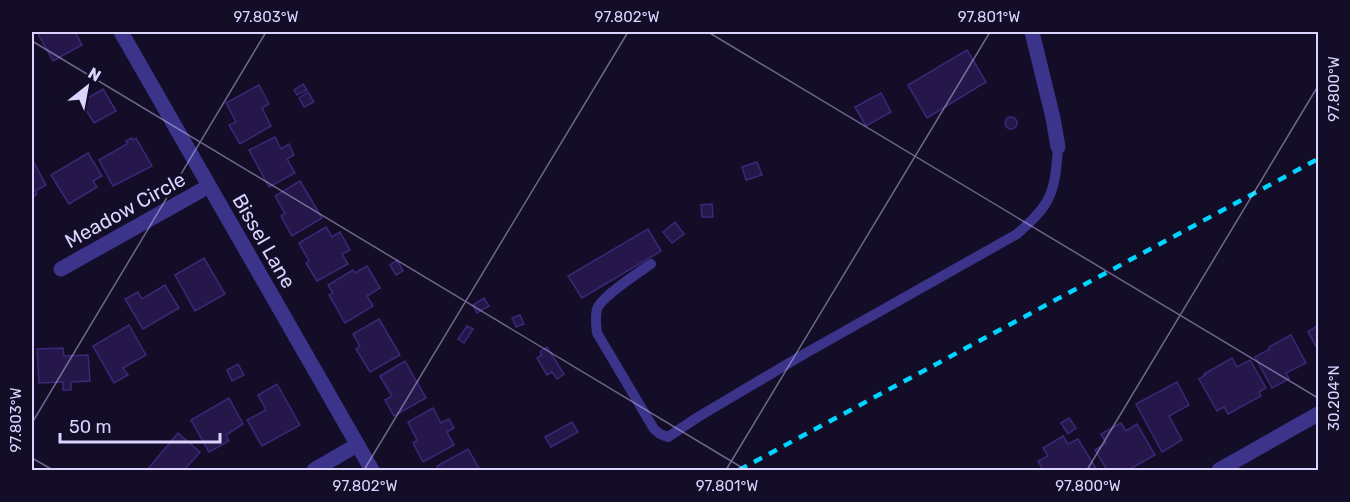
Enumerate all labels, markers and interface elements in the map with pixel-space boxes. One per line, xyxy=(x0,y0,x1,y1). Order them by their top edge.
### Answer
text: 97.803°W xyxy=(233,8,299,26)
text: 97.802°W xyxy=(595,8,659,26)
text: 97.801°W xyxy=(958,8,1020,26)
text: 97.800°W xyxy=(1325,56,1343,122)
north arrow xyxy=(57,57,117,117)
text: N xyxy=(85,63,104,86)
street label: Meadow Circle xyxy=(60,167,190,253)
street label: Bissel Lane xyxy=(227,189,301,293)
text: 30.204°N xyxy=(1325,365,1343,431)
text: 97.803°W xyxy=(7,387,25,453)
scale bar xyxy=(60,406,220,444)
text: 50 m xyxy=(69,416,112,438)
text: 97.802°W xyxy=(333,477,397,495)
text: 97.801°W xyxy=(696,477,758,495)
text: 97.800°W xyxy=(1055,477,1121,495)

